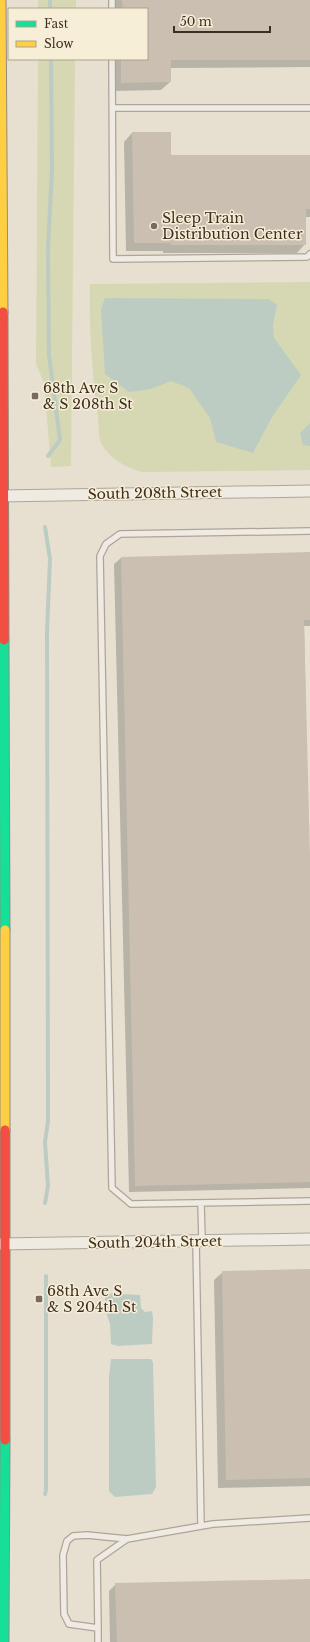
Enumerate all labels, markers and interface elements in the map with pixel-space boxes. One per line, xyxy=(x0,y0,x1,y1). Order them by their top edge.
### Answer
legend xyxy=(8,8,148,60)
scale bar xyxy=(174,8,270,34)
text: 50 m xyxy=(180,14,212,29)
text: Fast xyxy=(44,16,69,31)
text: Slow xyxy=(44,36,74,51)
place label: Sleep Train Distribution Center xyxy=(162,209,303,243)
marker: Sleep Train Distribution Center xyxy=(149,221,159,231)
place label: 68th Ave S & S 208th St xyxy=(43,379,133,413)
marker: 68th Ave S & S 208th St xyxy=(30,391,40,401)
street label: South 208th Street xyxy=(88,483,223,503)
street label: South 204th Street xyxy=(88,1232,223,1252)
place label: 68th Ave S & S 204th St xyxy=(47,1282,137,1316)
marker: 68th Ave S & S 204th St xyxy=(34,1294,44,1304)

